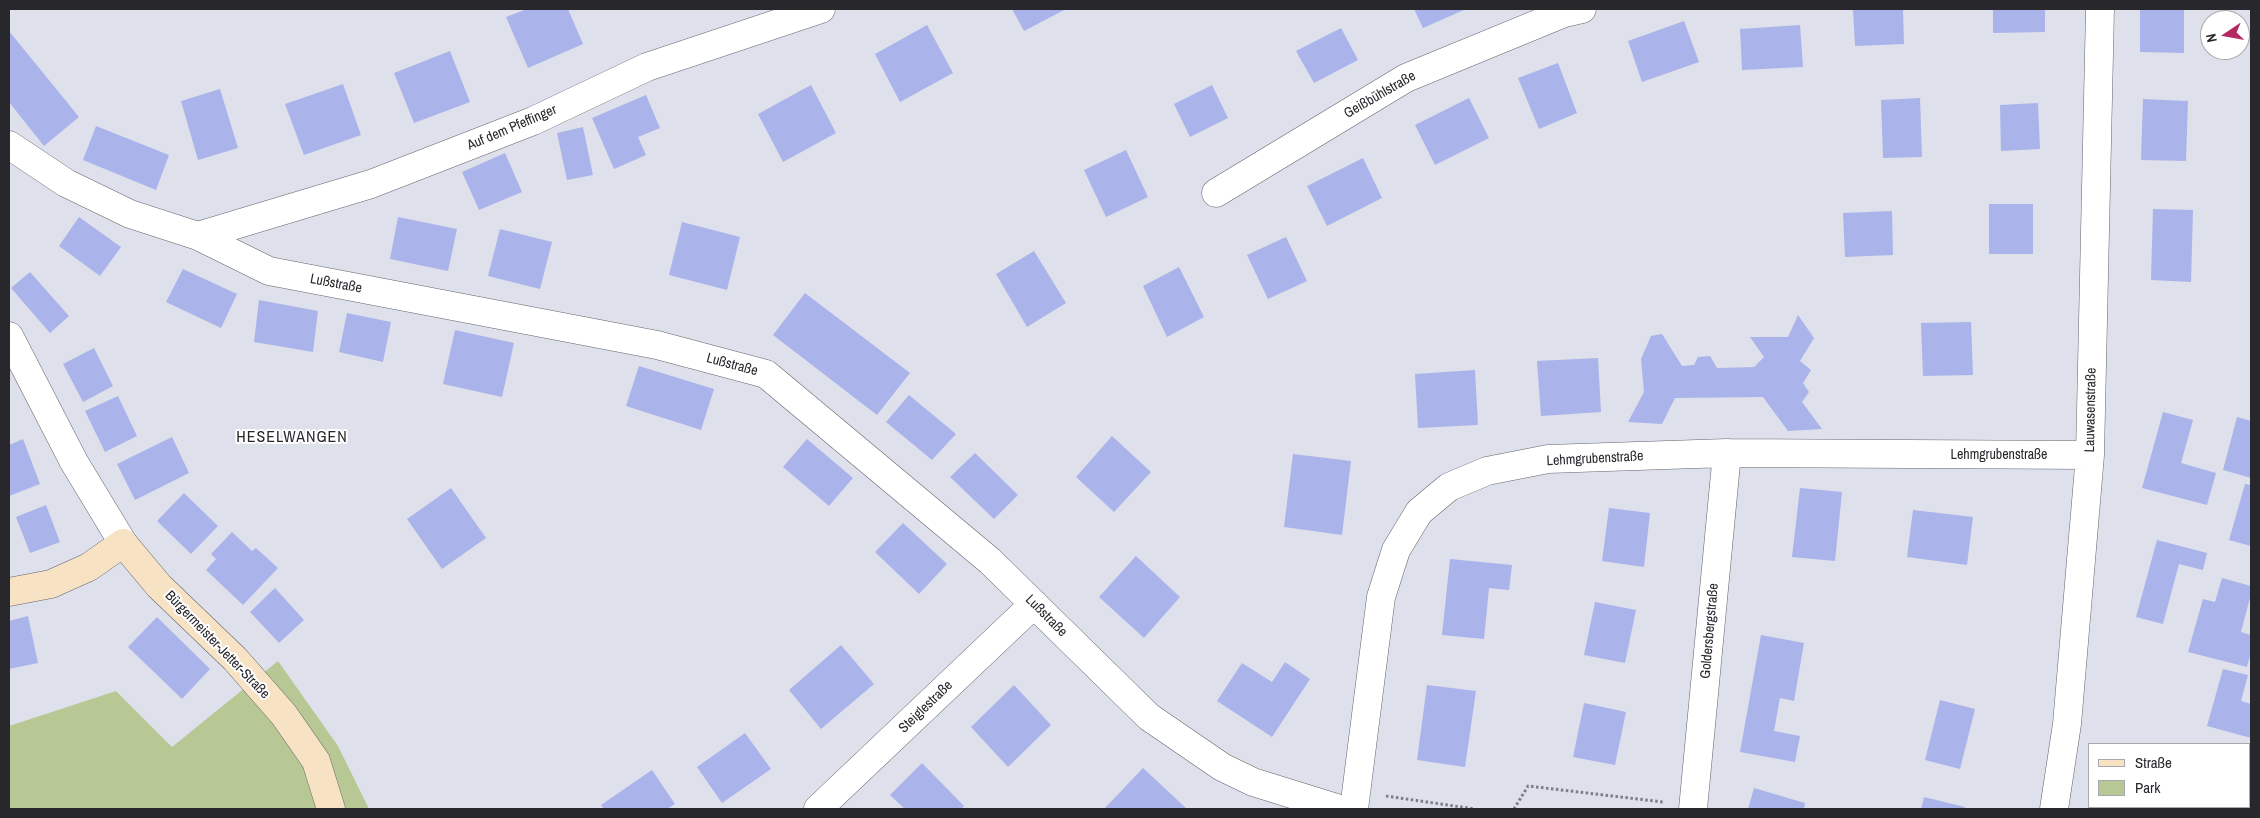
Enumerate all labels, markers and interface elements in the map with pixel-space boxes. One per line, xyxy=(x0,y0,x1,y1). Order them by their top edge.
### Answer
north arrow xyxy=(2200,10,2250,60)
text: N xyxy=(2202,32,2221,44)
street label: Geißbühlstraße xyxy=(1341,68,1419,122)
street label: Auf dem Pfeffinger xyxy=(465,102,559,154)
street label: Lußstraße xyxy=(309,271,363,297)
street label: Lußstraße xyxy=(705,350,759,380)
street label: Lauwasenstraße xyxy=(2082,367,2100,453)
district label: HESELWANGEN xyxy=(235,428,349,448)
street label: Lehmgrubenstraße xyxy=(1951,447,2047,463)
street label: Lehmgrubenstraße xyxy=(1546,448,1644,470)
street label: Goldersbergstraße xyxy=(1697,583,1723,679)
street label: Bürgermeister-Jetter-Straße xyxy=(161,588,273,702)
street label: Lußstraße xyxy=(1022,592,1070,640)
street label: Steiglestraße xyxy=(896,677,956,737)
legend xyxy=(2088,743,2250,808)
text: Straße xyxy=(2135,752,2172,773)
text: Park xyxy=(2135,777,2160,798)

